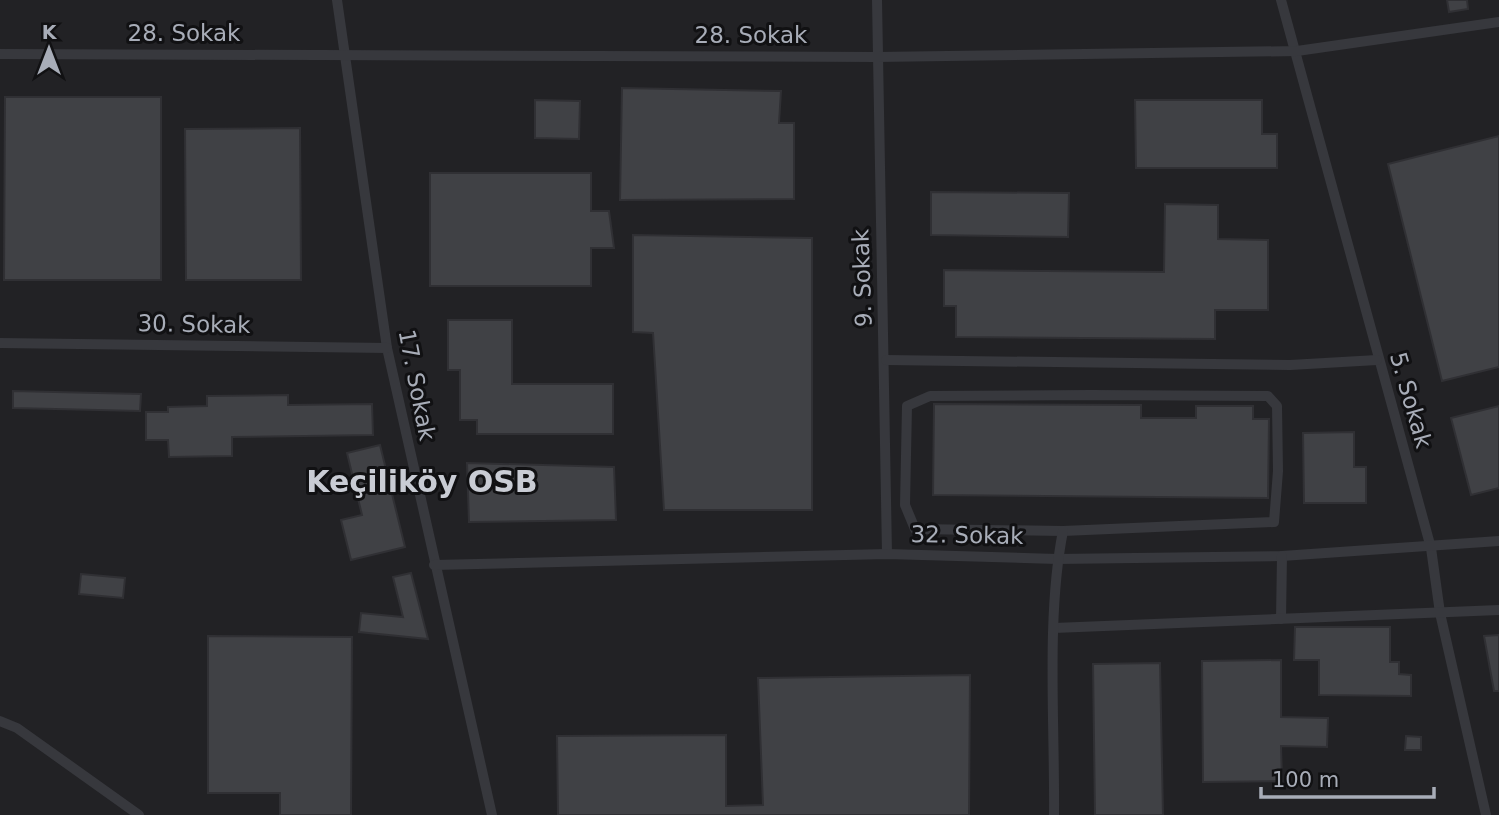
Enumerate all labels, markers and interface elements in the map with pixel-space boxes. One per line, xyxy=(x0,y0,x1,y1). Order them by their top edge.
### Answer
north arrow xyxy=(14,14,84,84)
street label: 28. Sokak xyxy=(128,20,241,46)
text: K xyxy=(42,21,58,43)
street label: 28. Sokak xyxy=(695,22,808,48)
street label: 9. Sokak xyxy=(847,228,877,328)
street label: 30. Sokak xyxy=(137,310,251,338)
street label: 17. Sokak xyxy=(393,327,441,444)
street label: 5. Sokak xyxy=(1385,349,1437,451)
district label: Keçiliköy OSB xyxy=(306,464,538,499)
street label: 32. Sokak xyxy=(910,521,1024,549)
scale bar xyxy=(1261,756,1434,800)
text: 100 m xyxy=(1272,768,1339,792)

